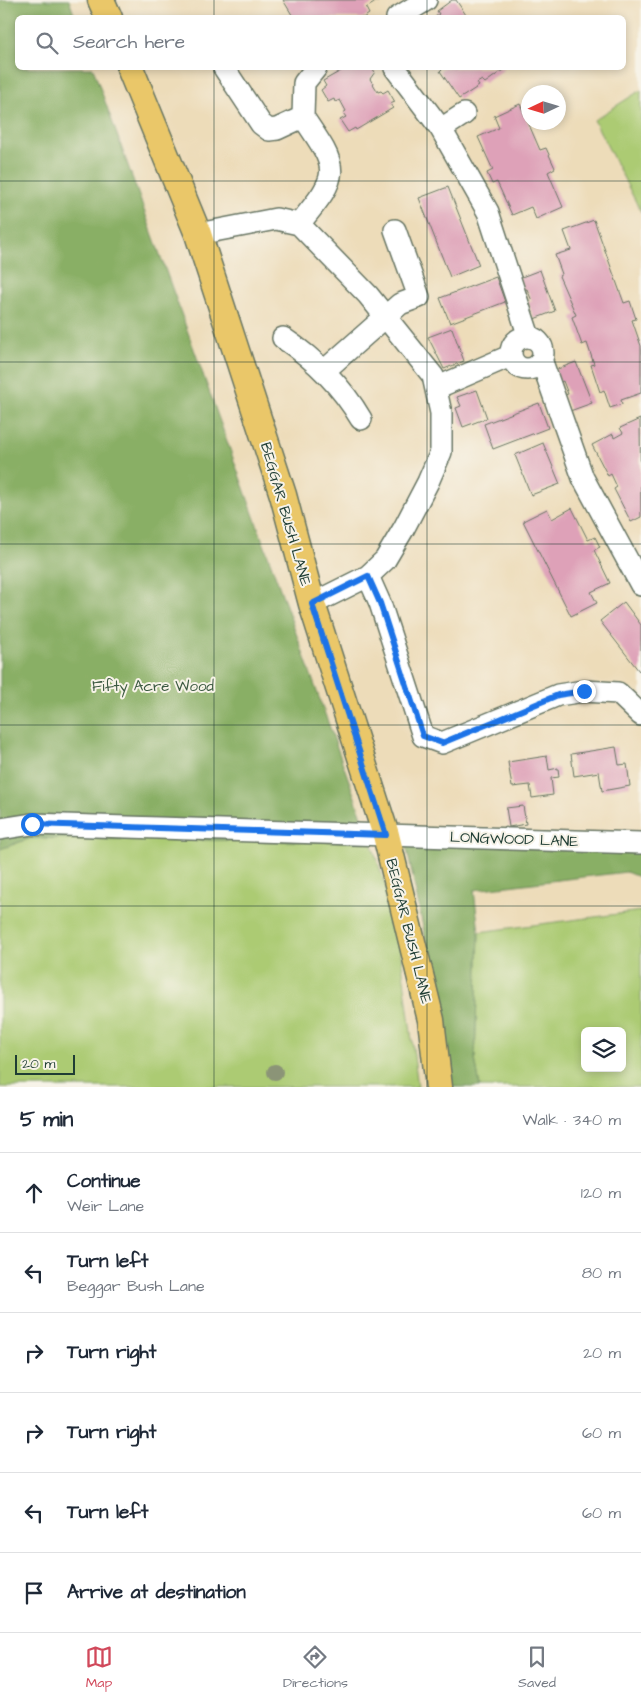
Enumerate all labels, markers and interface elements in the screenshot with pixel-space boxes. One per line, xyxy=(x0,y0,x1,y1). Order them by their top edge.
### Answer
search box xyxy=(15,15,626,70)
icon: search xyxy=(33,29,61,57)
text: Search here xyxy=(73,29,185,56)
north arrow xyxy=(521,85,566,130)
street label: BEGGAR BUSH LANE xyxy=(255,440,316,589)
park label: Fifty Acre Wood xyxy=(92,676,214,698)
route end xyxy=(573,680,596,703)
route start xyxy=(21,813,44,836)
street label: LONGWOOD LANE xyxy=(449,827,579,852)
street label: BEGGAR BUSH LANE xyxy=(380,856,437,1006)
map controls xyxy=(581,1027,626,1072)
button: layers xyxy=(581,1027,626,1072)
scale bar xyxy=(15,1052,75,1075)
text: 20 m xyxy=(22,1054,55,1074)
text: 5 min xyxy=(20,1105,73,1134)
text: Walk · 340 m xyxy=(522,1109,621,1131)
text: Continue xyxy=(67,1168,141,1195)
icon: ahead xyxy=(20,1179,48,1207)
text: 120 m xyxy=(581,1182,621,1204)
text: Weir Lane xyxy=(67,1195,144,1217)
text: Turn left xyxy=(67,1248,148,1275)
icon: left xyxy=(20,1259,48,1287)
text: 80 m xyxy=(582,1262,621,1284)
text: Beggar Bush Lane xyxy=(67,1275,205,1297)
icon: right xyxy=(20,1339,48,1367)
text: Turn right xyxy=(67,1339,156,1366)
text: 20 m xyxy=(583,1342,621,1364)
icon: right xyxy=(20,1419,48,1447)
text: Turn right xyxy=(67,1419,156,1446)
text: 60 m xyxy=(582,1422,621,1444)
icon: left xyxy=(20,1499,48,1527)
text: Turn left xyxy=(67,1499,148,1526)
text: 60 m xyxy=(582,1502,621,1524)
icon: arrive xyxy=(20,1579,48,1607)
text: Arrive at destination xyxy=(67,1579,246,1606)
tab: Map xyxy=(85,1643,113,1693)
tab: Directions xyxy=(283,1643,348,1693)
tab: Saved xyxy=(518,1643,556,1693)

